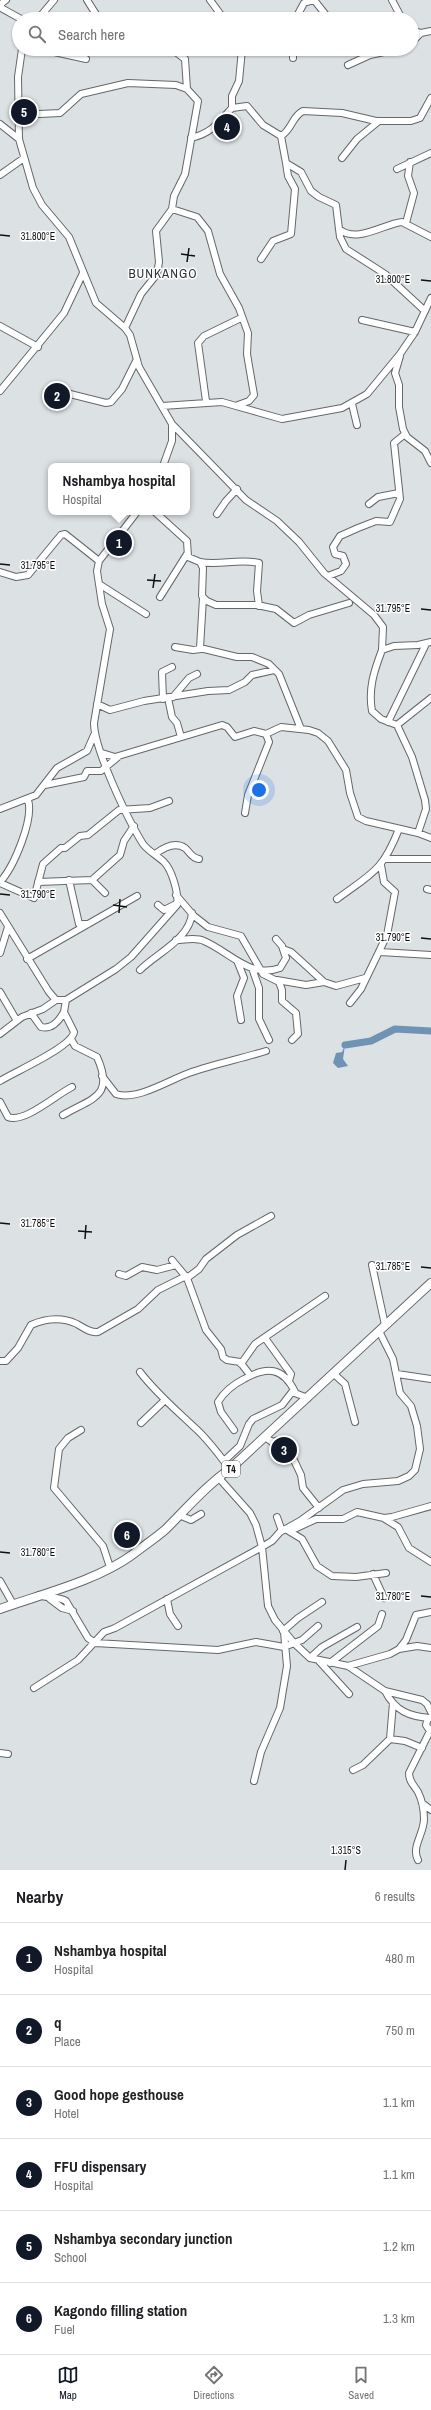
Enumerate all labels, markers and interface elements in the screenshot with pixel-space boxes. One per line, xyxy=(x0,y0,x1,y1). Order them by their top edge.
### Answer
search box xyxy=(12,12,419,56)
icon: search xyxy=(26,23,48,45)
text: Search here xyxy=(58,24,125,45)
pin: 5 xyxy=(11,97,37,127)
pin: 4 xyxy=(214,112,240,142)
text: 31.800°E xyxy=(21,230,55,243)
district label: BUNKANGO xyxy=(128,265,198,282)
text: 31.800°E xyxy=(376,273,410,286)
pin: 2 xyxy=(44,381,70,411)
popup xyxy=(48,463,190,515)
text: Nshambya hospital xyxy=(63,470,175,491)
text: Hospital xyxy=(63,491,102,508)
pin: 1 xyxy=(106,528,132,558)
text: 31.795°E xyxy=(21,559,55,572)
text: 31.795°E xyxy=(376,602,410,615)
your location xyxy=(249,780,269,800)
text: 31.790°E xyxy=(21,888,55,901)
text: 31.790°E xyxy=(376,931,410,944)
text: 31.785°E xyxy=(21,1217,55,1230)
text: 31.785°E xyxy=(376,1260,410,1273)
pin: 3 xyxy=(271,1435,297,1465)
road number: T4 xyxy=(222,1461,240,1477)
pin: 6 xyxy=(114,1520,140,1550)
text: 31.780°E xyxy=(21,1546,55,1559)
text: 31.780°E xyxy=(376,1590,410,1603)
text: 1.315°S xyxy=(331,1844,362,1857)
text: Nearby xyxy=(16,1885,63,1908)
text: 6 results xyxy=(375,1888,415,1905)
text: Nshambya hospital xyxy=(54,1940,167,1961)
text: 1 xyxy=(26,1950,32,1967)
text: 480 m xyxy=(385,1950,415,1967)
text: Hospital xyxy=(54,1961,93,1978)
text: q xyxy=(54,2012,62,2033)
text: 2 xyxy=(26,2022,32,2039)
text: 750 m xyxy=(385,2022,415,2039)
text: Place xyxy=(54,2033,81,2050)
text: Good hope gesthouse xyxy=(54,2084,184,2105)
text: 3 xyxy=(26,2094,32,2111)
text: 1.1 km xyxy=(383,2094,415,2111)
text: Hotel xyxy=(54,2105,79,2122)
text: FFU dispensary xyxy=(54,2156,146,2177)
text: 4 xyxy=(26,2166,32,2183)
text: 1.1 km xyxy=(383,2166,415,2183)
text: Hospital xyxy=(54,2177,93,2194)
text: Nshambya secondary junction xyxy=(54,2228,232,2249)
text: 5 xyxy=(26,2238,32,2255)
text: 1.2 km xyxy=(383,2238,415,2255)
text: School xyxy=(54,2249,87,2266)
text: Kagondo filling station xyxy=(54,2300,187,2321)
text: 6 xyxy=(26,2310,32,2327)
text: 1.3 km xyxy=(383,2310,415,2327)
text: Fuel xyxy=(54,2321,75,2338)
tab: Map xyxy=(57,2364,79,2402)
tab: Directions xyxy=(193,2364,234,2402)
tab: Saved xyxy=(348,2364,374,2402)

